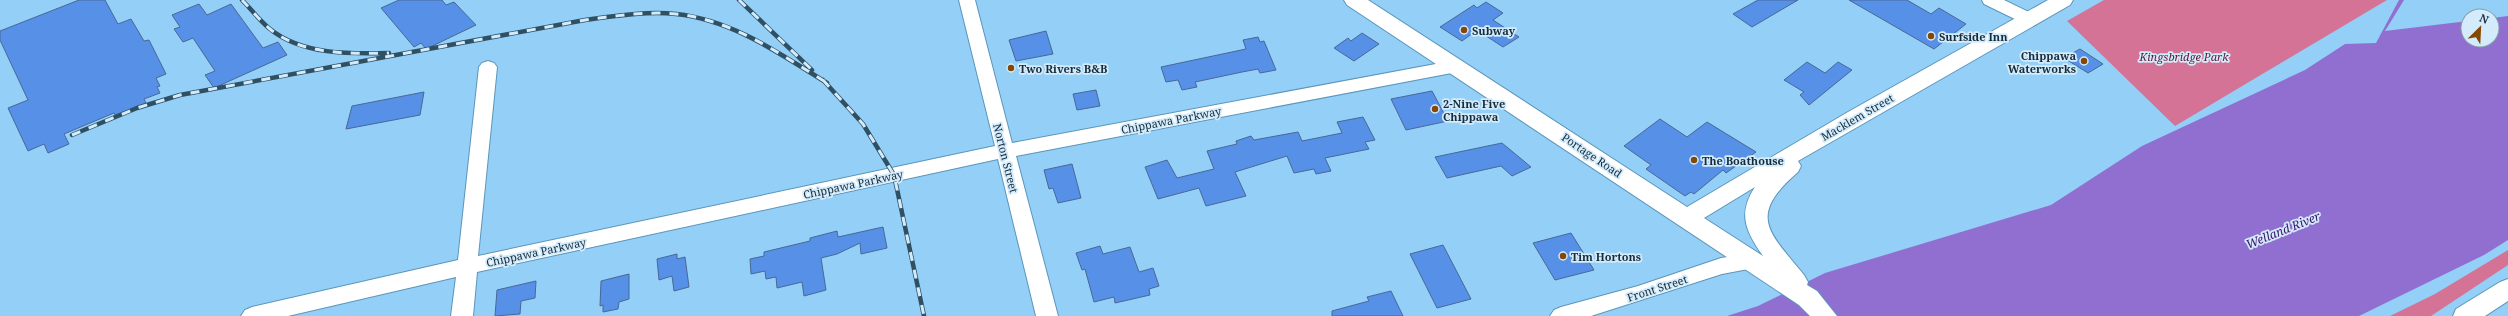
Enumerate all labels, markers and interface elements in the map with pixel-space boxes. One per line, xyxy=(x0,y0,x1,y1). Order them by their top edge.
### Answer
north arrow xyxy=(2460,8,2500,48)
text: N xyxy=(2477,10,2492,27)
place label: Subway xyxy=(1472,23,1516,38)
marker: Subway xyxy=(1459,25,1469,35)
place label: Surfside Inn xyxy=(1939,29,2008,44)
marker: Surfside Inn xyxy=(1926,31,1936,41)
place label: Chippawa Waterworks xyxy=(2008,48,2076,76)
park label: Kingsbridge Park xyxy=(2139,49,2229,64)
marker: Chippawa Waterworks xyxy=(2079,56,2089,66)
place label: Two Rivers B&B xyxy=(1019,61,1107,76)
marker: Two Rivers B&B xyxy=(1006,63,1016,73)
street label: Macklem Street xyxy=(1818,90,1896,144)
place label: 2-Nine Five Chippawa xyxy=(1443,96,1505,124)
street label: Chippawa Parkway xyxy=(1120,103,1223,137)
marker: 2-Nine Five Chippawa xyxy=(1430,104,1440,114)
street label: Norton Street xyxy=(990,122,1022,194)
street label: Portage Road xyxy=(1559,129,1625,181)
place label: The Boathouse xyxy=(1702,153,1784,168)
marker: The Boathouse xyxy=(1689,155,1699,165)
street label: Chippawa Parkway xyxy=(802,166,905,202)
water label: Welland River xyxy=(2243,207,2323,253)
street label: Chippawa Parkway xyxy=(485,234,588,270)
place label: Tim Hortons xyxy=(1571,249,1641,264)
marker: Tim Hortons xyxy=(1558,251,1568,261)
street label: Front Street xyxy=(1625,271,1689,305)

